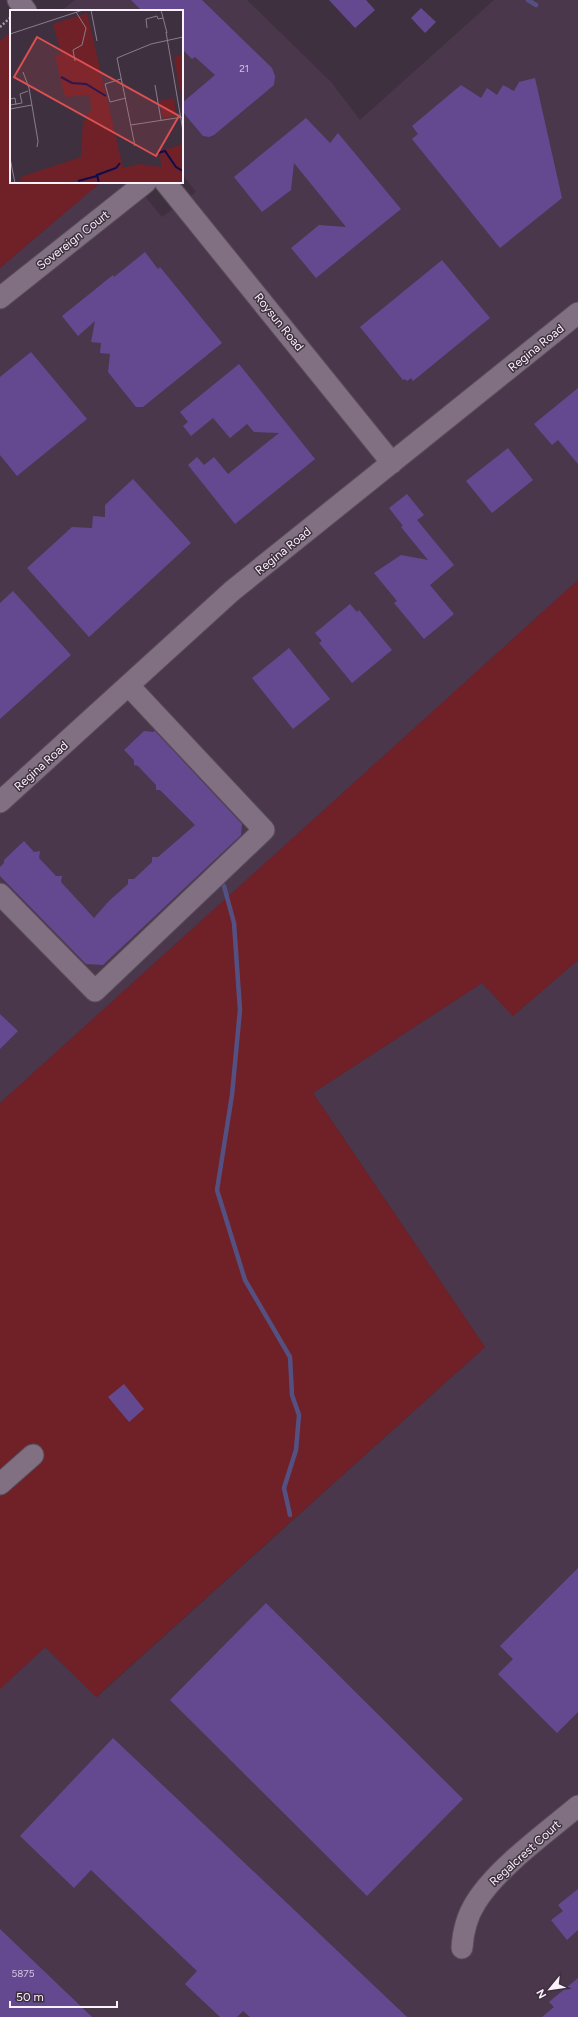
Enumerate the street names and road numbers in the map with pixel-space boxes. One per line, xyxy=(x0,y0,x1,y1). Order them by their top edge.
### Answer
street label: Sovereign Court xyxy=(34,207,112,273)
street label: Roysun Road xyxy=(251,290,307,354)
street label: Regina Road xyxy=(505,321,567,375)
street label: Regina Road xyxy=(252,524,314,578)
street label: Regina Road xyxy=(11,738,71,794)
street label: Regalcrest Court xyxy=(487,1817,564,1889)

